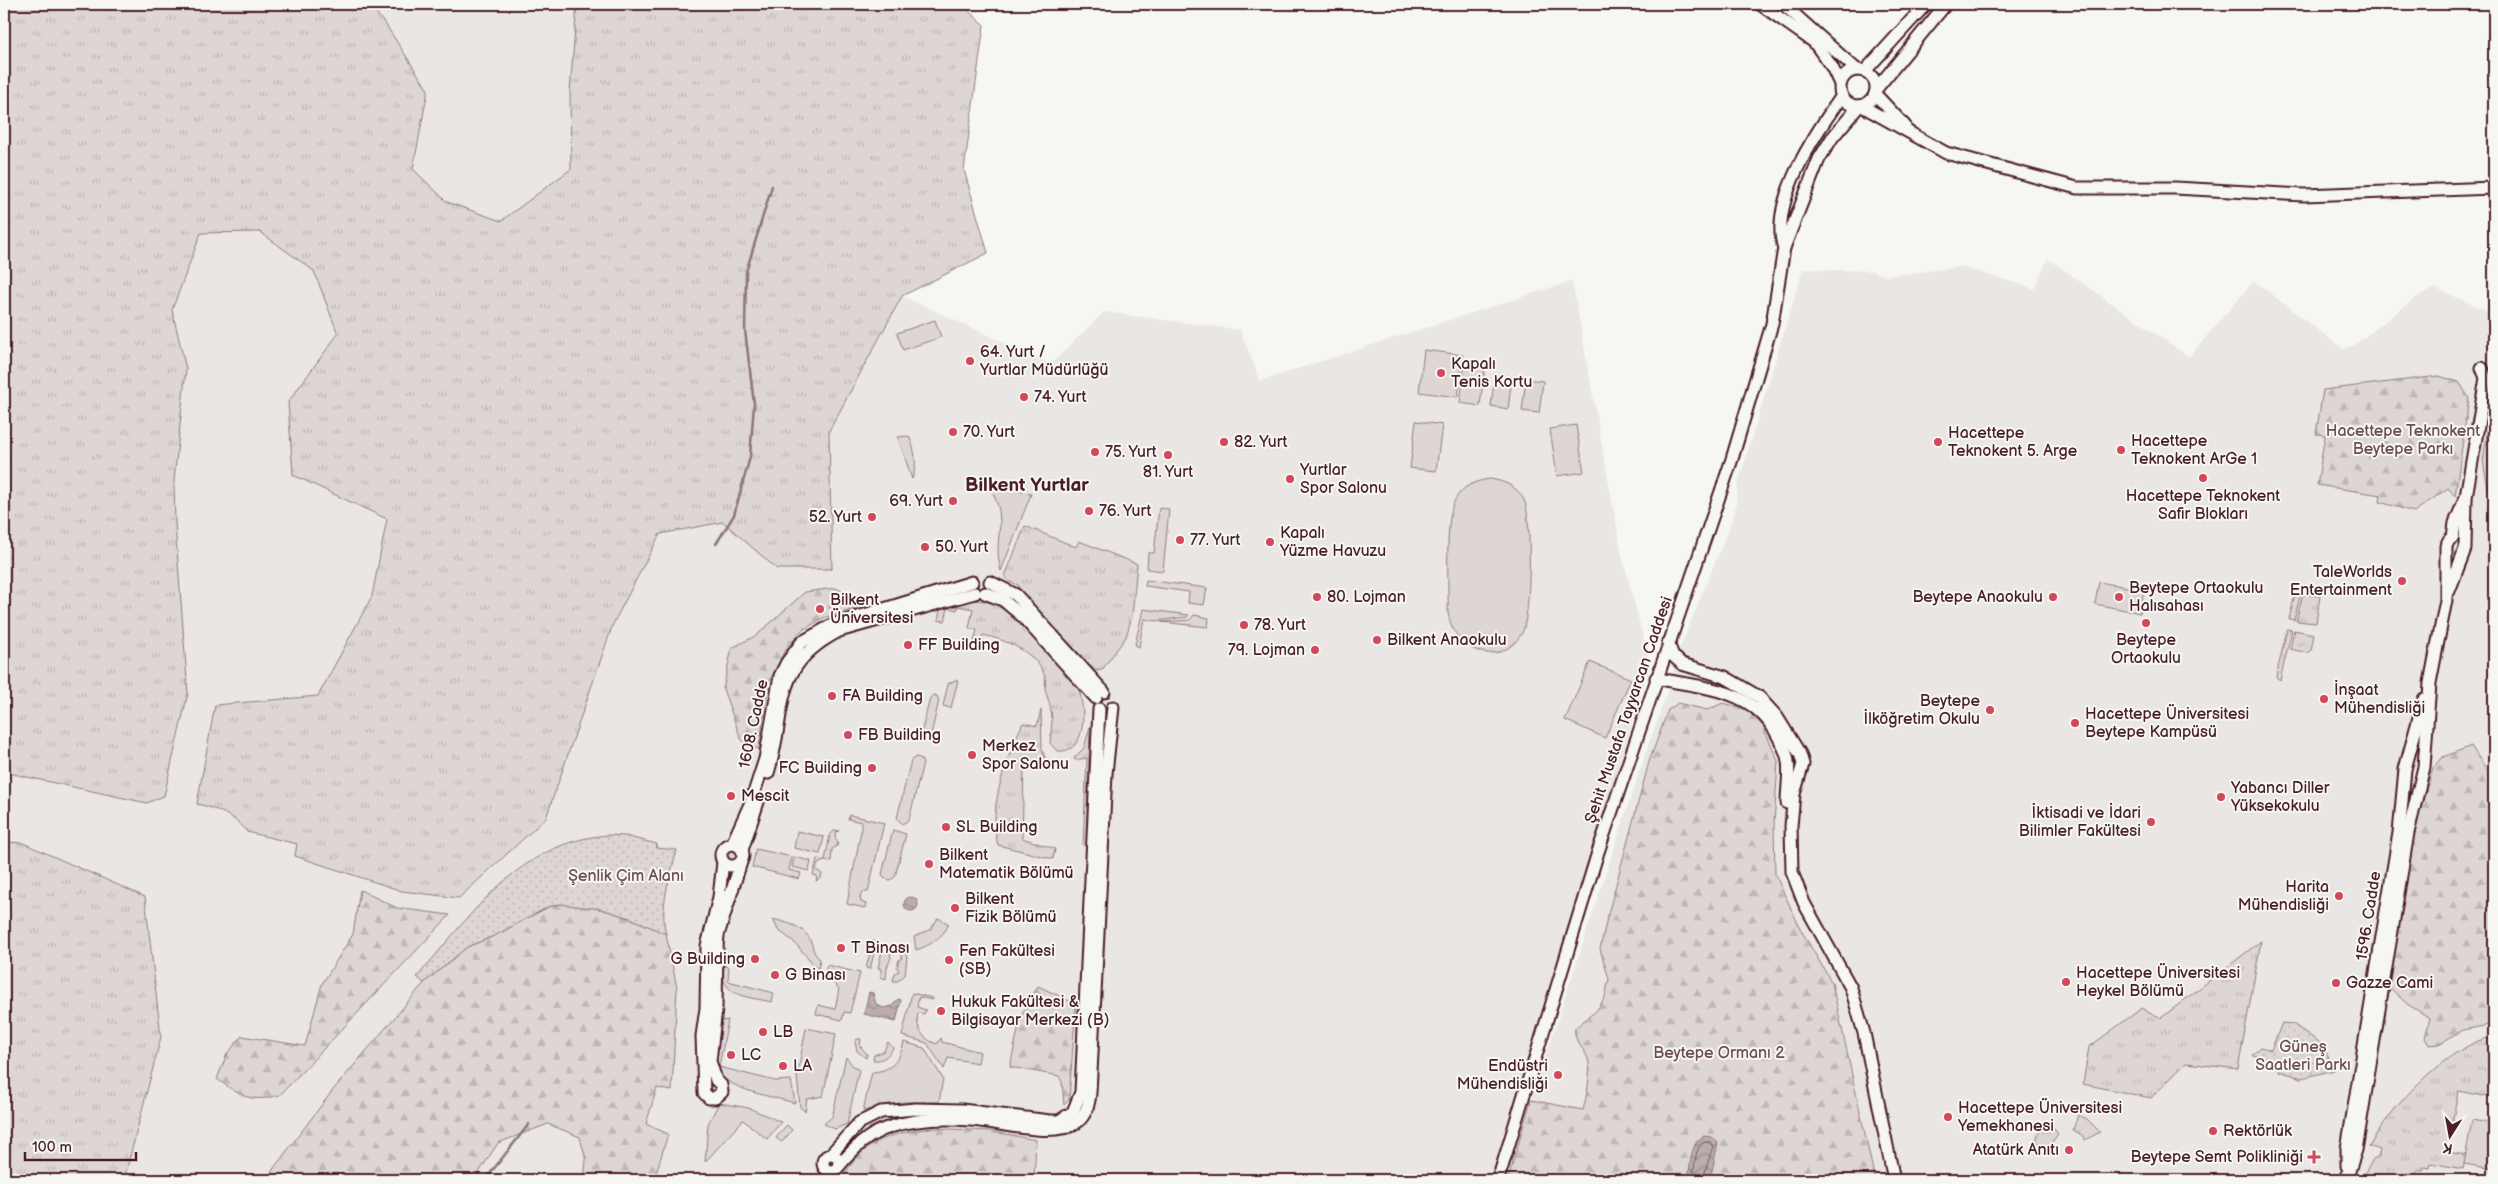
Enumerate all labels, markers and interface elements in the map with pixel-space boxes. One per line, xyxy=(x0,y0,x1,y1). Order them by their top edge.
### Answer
place label: 64. Yurt / Yurtlar Müdürlüğü xyxy=(979,343,1109,380)
marker: 64. Yurt / Yurtlar Müdürlüğü xyxy=(964,355,976,367)
place label: Kapalı Tenis Kortu xyxy=(1451,355,1532,392)
marker: Kapalı Tenis Kortu xyxy=(1435,367,1447,379)
place label: 74. Yurt xyxy=(1034,388,1086,407)
marker: 74. Yurt xyxy=(1018,391,1030,403)
park label: Hacettepe Teknokent Beytepe Parkı xyxy=(2326,422,2480,459)
place label: 70. Yurt xyxy=(963,423,1015,442)
place label: Hacettepe Teknokent 5. Arge xyxy=(1948,424,2078,461)
marker: 70. Yurt xyxy=(947,426,959,438)
place label: Hacettepe Teknokent ArGe 1 xyxy=(2131,432,2257,469)
place label: 82. Yurt xyxy=(1234,433,1288,452)
marker: 82. Yurt xyxy=(1218,436,1230,448)
marker: Hacettepe Teknokent 5. Arge xyxy=(1932,436,1944,448)
place label: 75. Yurt xyxy=(1105,443,1157,462)
marker: Hacettepe Teknokent ArGe 1 xyxy=(2115,444,2127,456)
marker: 75. Yurt xyxy=(1089,446,1101,458)
marker: 81. Yurt xyxy=(1162,449,1174,461)
place label: Yurtlar Spor Salonu xyxy=(1299,461,1387,498)
place label: 81. Yurt xyxy=(1143,463,1193,482)
marker: Hacettepe Teknokent Safir Blokları xyxy=(2197,472,2209,484)
marker: Yurtlar Spor Salonu xyxy=(1284,473,1296,485)
district label: Bilkent Yurtlar xyxy=(965,474,1089,497)
place label: Hacettepe Teknokent Safir Blokları xyxy=(2126,487,2280,524)
place label: 69. Yurt xyxy=(889,492,943,511)
marker: 69. Yurt xyxy=(947,495,959,507)
place label: 76. Yurt xyxy=(1099,502,1151,521)
marker: 76. Yurt xyxy=(1083,505,1095,517)
place label: 52. Yurt xyxy=(809,508,862,527)
marker: 52. Yurt xyxy=(866,511,878,523)
place label: Kapalı Yüzme Havuzu xyxy=(1279,524,1386,561)
place label: 77. Yurt xyxy=(1190,531,1241,550)
marker: 77. Yurt xyxy=(1174,534,1186,546)
marker: Kapalı Yüzme Havuzu xyxy=(1264,536,1276,548)
place label: 50. Yurt xyxy=(935,538,988,557)
marker: 50. Yurt xyxy=(919,541,931,553)
place label: TaleWorlds Entertainment xyxy=(2290,563,2392,600)
marker: TaleWorlds Entertainment xyxy=(2396,575,2408,587)
place label: Beytepe Ortaokulu Halısahası xyxy=(2129,579,2263,616)
place label: 80. Lojman xyxy=(1327,588,1406,607)
place label: Beytepe Anaokulu xyxy=(1912,588,2043,607)
place label: Bilkent Üniversitesi xyxy=(830,591,913,628)
marker: 80. Lojman xyxy=(1311,591,1323,603)
marker: Beytepe Anaokulu xyxy=(2047,591,2059,603)
marker: Beytepe Ortaokulu Halısahası xyxy=(2113,591,2125,603)
street label: Şehit Mustafa Tayyarcan Caddesi xyxy=(1581,594,1677,826)
marker: Bilkent Üniversitesi xyxy=(814,603,826,615)
place label: 78. Yurt xyxy=(1254,616,1306,635)
marker: Beytepe Ortaokulu xyxy=(2140,617,2152,629)
marker: 78. Yurt xyxy=(1238,619,1250,631)
place label: Bilkent Anaokulu xyxy=(1387,631,1507,650)
place label: Beytepe Ortaokulu xyxy=(2111,631,2181,668)
marker: Bilkent Anaokulu xyxy=(1371,634,1383,646)
place label: FF Building xyxy=(918,636,1000,655)
marker: FF Building xyxy=(902,639,914,651)
place label: 79. Lojman xyxy=(1228,641,1305,660)
marker: 79. Lojman xyxy=(1309,644,1321,656)
street label: 1608. Cadde xyxy=(735,677,773,770)
place label: İnşaat Mühendisliği xyxy=(2334,679,2425,718)
place label: FA Building xyxy=(842,687,923,706)
marker: FA Building xyxy=(826,690,838,702)
place label: Beytepe İlköğretim Okulu xyxy=(1864,692,1981,729)
marker: İnşaat Mühendisliği xyxy=(2318,693,2330,705)
place label: Hacettepe Üniversitesi Beytepe Kampüsü xyxy=(2085,703,2249,742)
marker: Beytepe İlköğretim Okulu xyxy=(1984,704,1996,716)
marker: Hacettepe Üniversitesi Beytepe Kampüsü xyxy=(2069,717,2081,729)
place label: FB Building xyxy=(858,726,941,745)
marker: FB Building xyxy=(842,729,854,741)
place label: Merkez Spor Salonu xyxy=(982,737,1069,774)
marker: Merkez Spor Salonu xyxy=(966,749,978,761)
place label: FC Building xyxy=(779,759,862,778)
marker: FC Building xyxy=(866,762,878,774)
place label: Yabancı Diller Yüksekokulu xyxy=(2230,779,2330,816)
place label: Mescit xyxy=(741,787,789,806)
marker: Mescit xyxy=(725,790,737,802)
marker: Yabancı Diller Yüksekokulu xyxy=(2215,791,2227,803)
place label: İktisadi ve İdari Bilimler Fakültesi xyxy=(2019,802,2141,841)
marker: İktisadi ve İdari Bilimler Fakültesi xyxy=(2145,816,2157,828)
place label: SL Building xyxy=(956,818,1037,837)
marker: SL Building xyxy=(940,821,952,833)
place label: Bilkent Matematik Bölümü xyxy=(939,846,1074,883)
marker: Bilkent Matematik Bölümü xyxy=(923,858,935,870)
park label: Şenlik Çim Alanı xyxy=(568,867,684,886)
street label: 1596. Cadde xyxy=(2353,870,2386,962)
place label: Harita Mühendisliği xyxy=(2238,878,2329,915)
place label: Bilkent Fizik Bölümü xyxy=(965,890,1057,927)
marker: Harita Mühendisliği xyxy=(2333,890,2345,902)
marker: Bilkent Fizik Bölümü xyxy=(949,902,961,914)
place label: T Binası xyxy=(851,939,909,958)
marker: T Binası xyxy=(835,942,847,954)
place label: Fen Fakültesi (SB) xyxy=(959,942,1055,979)
place label: G Building xyxy=(670,950,745,969)
marker: G Building xyxy=(749,953,761,965)
marker: Fen Fakültesi (SB) xyxy=(943,954,955,966)
place label: Hacettepe Üniversitesi Heykel Bölümü xyxy=(2076,962,2240,1001)
place label: G Binası xyxy=(785,966,846,985)
marker: G Binası xyxy=(769,969,781,981)
place label: Gazze Cami xyxy=(2346,974,2433,993)
marker: Hacettepe Üniversitesi Heykel Bölümü xyxy=(2060,976,2072,988)
marker: Gazze Cami xyxy=(2330,977,2342,989)
place label: Hukuk Fakültesi & Bilgisayar Merkezi (B) xyxy=(951,993,1110,1030)
marker: Hukuk Fakültesi & Bilgisayar Merkezi (B) xyxy=(935,1005,947,1017)
place label: LB xyxy=(773,1023,793,1042)
marker: LB xyxy=(757,1026,769,1038)
park label: Güneş Saatleri Parkı xyxy=(2255,1038,2351,1075)
park label: Beytepe Ormanı 2 xyxy=(1653,1044,1785,1063)
place label: LC xyxy=(741,1046,761,1065)
marker: LC xyxy=(725,1049,737,1061)
place label: LA xyxy=(793,1057,812,1076)
place label: Endüstri Mühendisliği xyxy=(1457,1057,1548,1094)
marker: LA xyxy=(777,1060,789,1072)
marker: Endüstri Mühendisliği xyxy=(1552,1069,1564,1081)
place label: Hacettepe Üniversitesi Yemekhanesi xyxy=(1957,1097,2122,1136)
marker: Hacettepe Üniversitesi Yemekhanesi xyxy=(1942,1111,1954,1123)
north arrow xyxy=(2426,1112,2476,1162)
place label: Rektörlük xyxy=(2223,1122,2292,1141)
marker: Rektörlük xyxy=(2207,1125,2219,1137)
scale bar xyxy=(25,1129,136,1161)
text: 100 m xyxy=(32,1138,72,1157)
text: K xyxy=(2441,1139,2454,1158)
place label: Atatürk Anıtı xyxy=(1973,1141,2059,1160)
marker: Atatürk Anıtı xyxy=(2063,1144,2075,1156)
place label: Beytepe Semt Polikliniği xyxy=(2130,1148,2303,1167)
marker: Beytepe Semt Polikliniği xyxy=(2307,1150,2321,1164)

